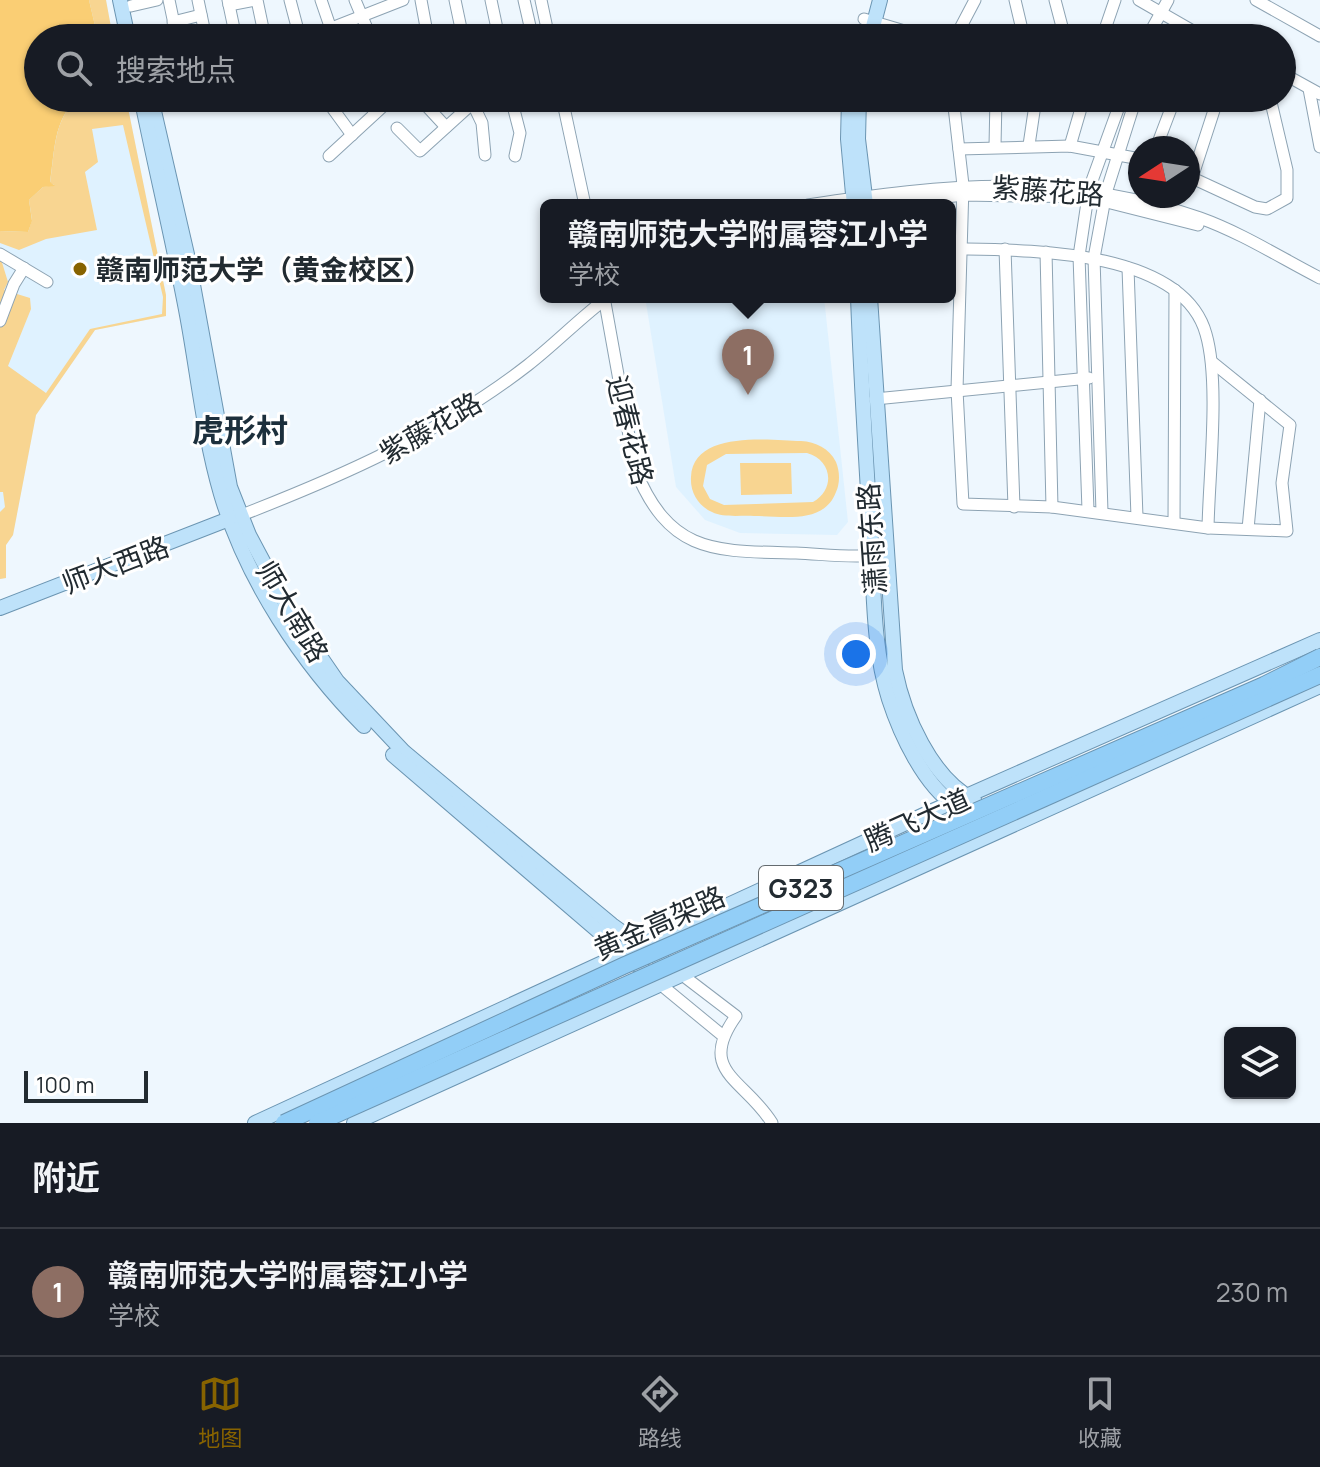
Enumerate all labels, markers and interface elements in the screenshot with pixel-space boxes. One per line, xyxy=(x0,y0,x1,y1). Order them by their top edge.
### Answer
search box xyxy=(24,24,1296,112)
icon: search xyxy=(52,46,96,90)
text: 搜索地点 xyxy=(116,49,236,90)
north arrow xyxy=(1128,136,1200,208)
street label: 紫藤花路 xyxy=(991,167,1105,213)
popup xyxy=(540,199,956,303)
text: 赣南师范大学附属蓉江小学 xyxy=(568,213,928,254)
place label: 赣南师范大学（黄金校区） xyxy=(96,250,432,288)
text: 学校 xyxy=(568,256,620,292)
marker: 赣南师范大学（黄金校区） xyxy=(71,260,89,278)
pin: 1 xyxy=(722,329,774,395)
street label: 迎春花路 xyxy=(599,371,663,489)
street label: 紫藤花路 xyxy=(372,383,488,471)
district label: 虎形村 xyxy=(192,408,288,452)
street label: 潇雨东路 xyxy=(848,482,894,596)
street label: 师大西路 xyxy=(56,526,174,602)
street label: 师大南路 xyxy=(248,553,338,669)
your location xyxy=(836,634,876,674)
street label: 腾飞大道 xyxy=(858,779,976,859)
road number: G323 xyxy=(759,866,843,910)
street label: 黄金高架路 xyxy=(587,876,731,968)
map controls xyxy=(1224,1027,1296,1099)
button: layers xyxy=(1224,1027,1296,1099)
scale bar xyxy=(24,1067,148,1103)
text: 100 m xyxy=(36,1070,94,1100)
text: 附近 xyxy=(32,1154,100,1200)
text: 赣南师范大学附属蓉江小学 xyxy=(108,1254,468,1295)
text: 1 xyxy=(52,1274,64,1310)
text: 230 m xyxy=(1216,1274,1288,1310)
text: 学校 xyxy=(108,1297,160,1333)
tab: 地图 xyxy=(198,1372,242,1453)
tab: 路线 xyxy=(638,1372,682,1453)
tab: 收藏 xyxy=(1078,1372,1122,1453)

